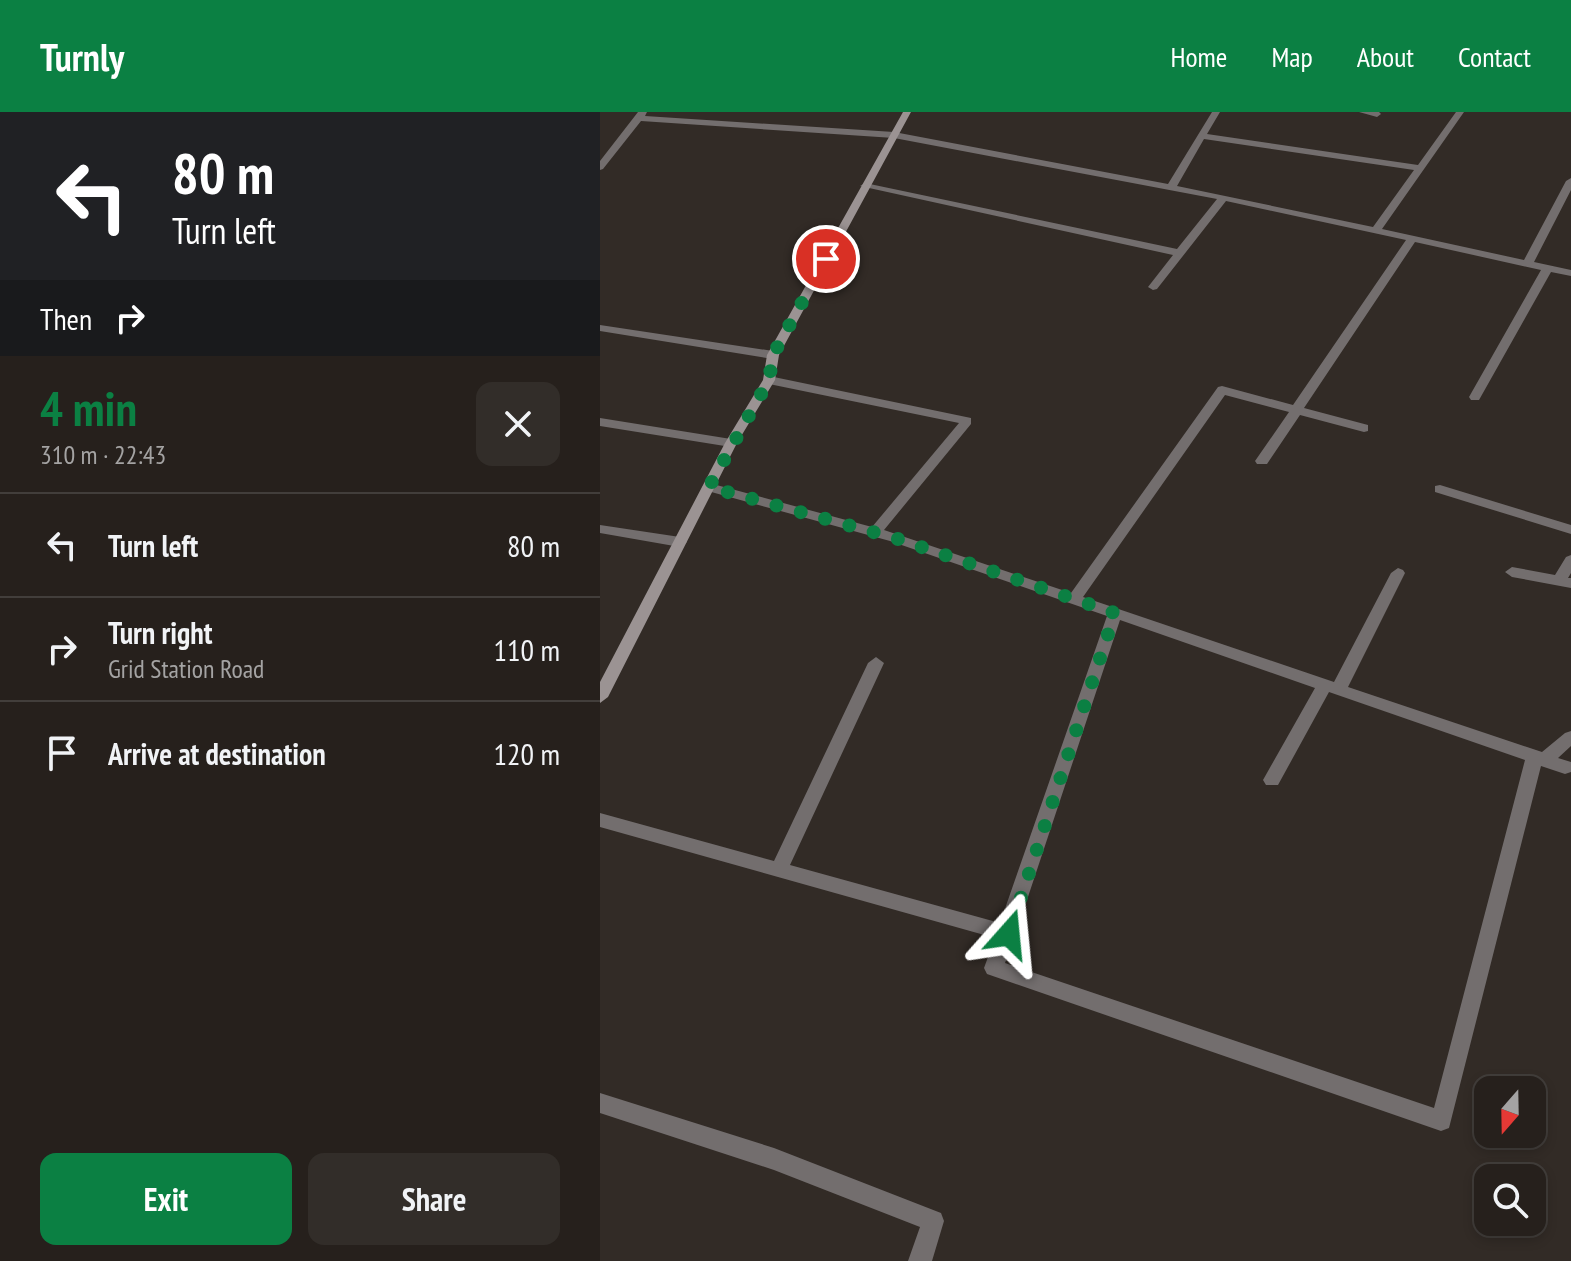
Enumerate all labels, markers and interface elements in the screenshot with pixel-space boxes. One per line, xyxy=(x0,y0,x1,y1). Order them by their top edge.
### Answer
text: Turnly xyxy=(40,32,124,81)
text: Home xyxy=(1171,38,1227,75)
text: Map xyxy=(1271,38,1313,75)
text: About xyxy=(1357,38,1414,75)
text: Contact xyxy=(1458,38,1531,75)
text: 80 m xyxy=(172,137,274,209)
icon: left xyxy=(40,144,144,248)
text: Turn left xyxy=(172,207,276,254)
pin xyxy=(792,225,860,293)
icon: arrive xyxy=(804,237,848,281)
icon: right xyxy=(108,296,152,340)
text: Then xyxy=(40,299,92,338)
text: 4 min xyxy=(40,377,137,439)
button: close xyxy=(476,382,560,466)
text: 310 m · 22:43 xyxy=(40,438,166,471)
icon: left xyxy=(40,523,84,567)
text: Turn left xyxy=(108,526,198,565)
text: 80 m xyxy=(507,526,560,565)
text: Turn right xyxy=(108,613,212,652)
icon: right xyxy=(40,627,84,671)
text: 110 m xyxy=(494,630,560,669)
text: Grid Station Road xyxy=(108,652,264,685)
icon: arrive xyxy=(40,731,84,775)
text: Arrive at destination xyxy=(108,734,326,773)
text: 120 m xyxy=(494,734,560,773)
position arrow xyxy=(967,892,1051,976)
north arrow xyxy=(1474,1076,1546,1148)
map controls xyxy=(1474,1076,1546,1236)
button: Exit xyxy=(40,1153,292,1245)
button: Share xyxy=(308,1153,560,1245)
button: search xyxy=(1474,1164,1546,1236)

